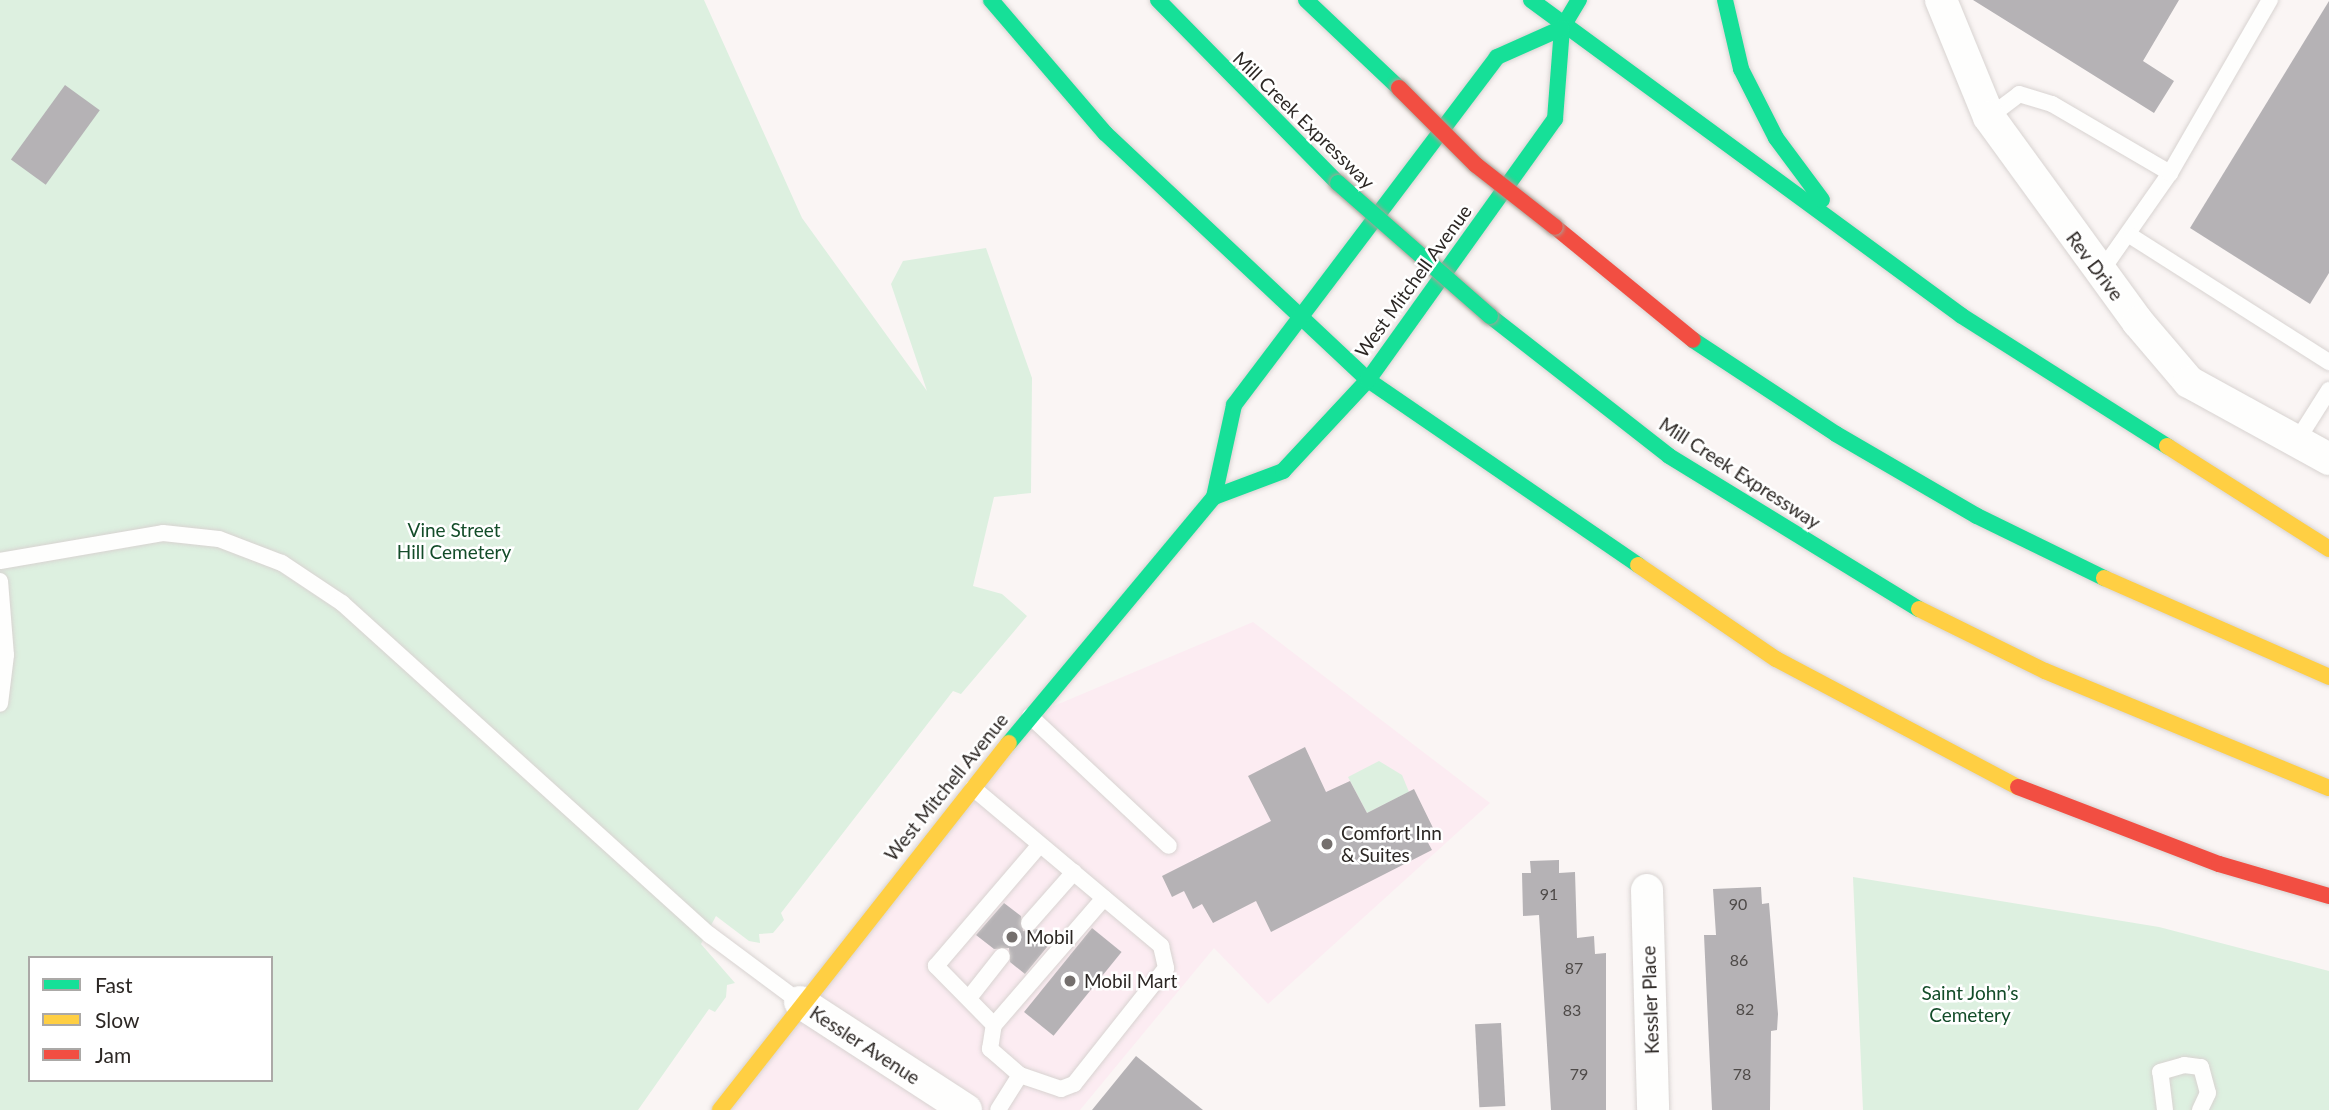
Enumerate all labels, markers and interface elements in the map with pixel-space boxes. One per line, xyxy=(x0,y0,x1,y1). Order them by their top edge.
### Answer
street label: Mill Creek Expressway xyxy=(1229,47,1379,193)
street label: West Mitchell Avenue xyxy=(1350,200,1476,362)
street label: Rev Drive xyxy=(2062,227,2128,305)
street label: Mill Creek Expressway xyxy=(1655,412,1825,534)
park label: Vine Street Hill Cemetery xyxy=(397,519,511,563)
street label: West Mitchell Avenue xyxy=(879,708,1013,866)
place label: Comfort Inn & Suites xyxy=(1341,822,1442,866)
marker: Comfort Inn & Suites xyxy=(1319,836,1335,852)
house number: 91 xyxy=(1540,884,1558,904)
house number: 90 xyxy=(1729,894,1747,914)
place label: Mobil xyxy=(1026,926,1074,948)
marker: Mobil xyxy=(1004,929,1020,945)
street label: Kessler Place xyxy=(1637,945,1663,1055)
house number: 86 xyxy=(1730,950,1748,970)
legend xyxy=(28,956,273,1082)
house number: 87 xyxy=(1565,958,1583,978)
place label: Mobil Mart xyxy=(1084,970,1177,992)
text: Fast xyxy=(95,972,132,997)
marker: Mobil Mart xyxy=(1062,973,1078,989)
park label: Saint John’s Cemetery xyxy=(1921,982,2019,1026)
house number: 82 xyxy=(1736,999,1754,1019)
house number: 83 xyxy=(1563,1000,1581,1020)
street label: Kessler Avenue xyxy=(805,1001,925,1089)
text: Slow xyxy=(95,1007,139,1032)
text: Jam xyxy=(95,1042,131,1067)
house number: 79 xyxy=(1570,1064,1588,1084)
house number: 78 xyxy=(1733,1064,1751,1084)

